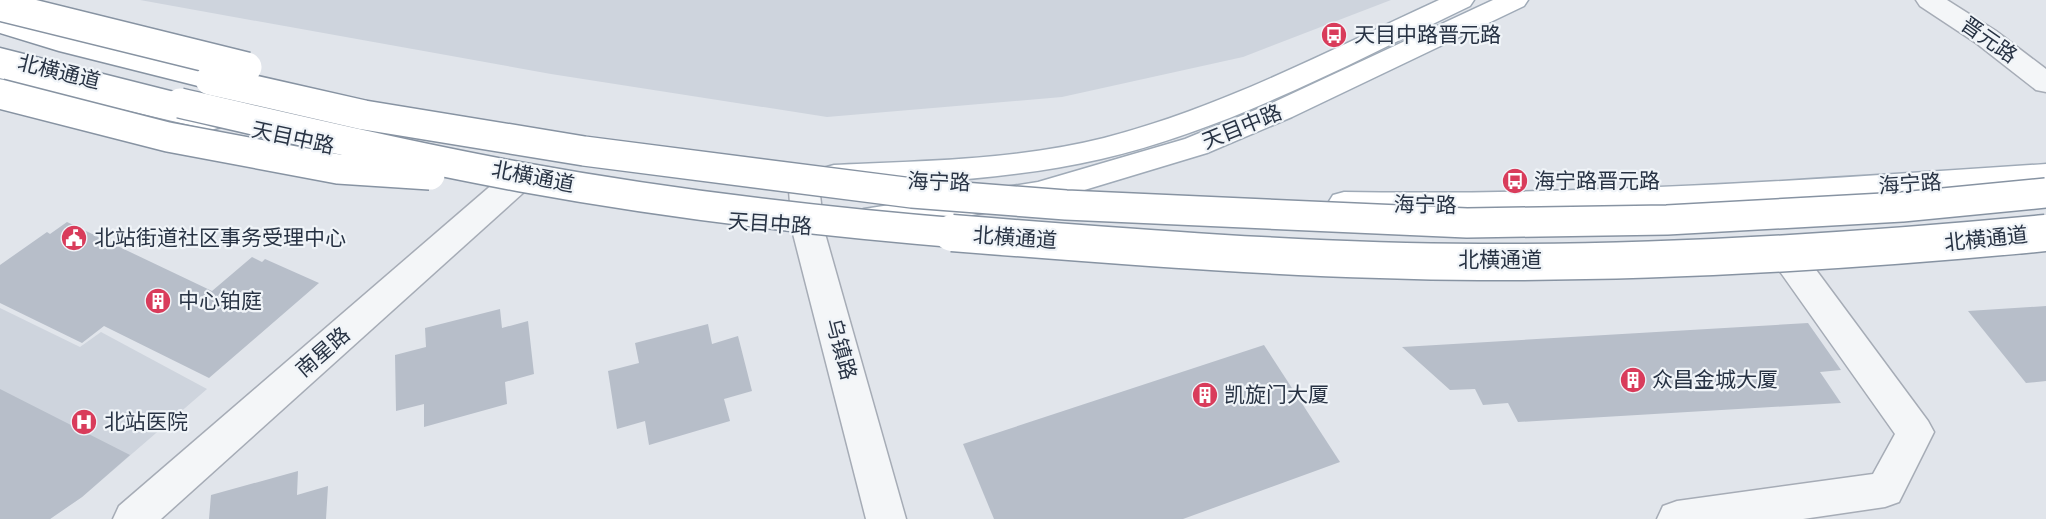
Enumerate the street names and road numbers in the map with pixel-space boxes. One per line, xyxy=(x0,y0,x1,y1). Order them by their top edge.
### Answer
street label: 晋元路 xyxy=(1955,10,2023,70)
street label: 北横通道 xyxy=(15,47,103,97)
street label: 天目中路 xyxy=(1197,97,1287,157)
street label: 天目中路 xyxy=(249,115,337,161)
street label: 北横通道 xyxy=(489,154,577,200)
street label: 海宁路 xyxy=(907,166,971,198)
street label: 海宁路 xyxy=(1878,167,1942,201)
street label: 海宁路 xyxy=(1393,189,1457,221)
street label: 天目中路 xyxy=(727,206,813,242)
street label: 北横通道 xyxy=(972,220,1058,256)
street label: 北横通道 xyxy=(1943,220,2029,258)
street label: 北横通道 xyxy=(1458,245,1542,275)
street label: 乌镇路 xyxy=(818,315,864,383)
street label: 南星路 xyxy=(289,320,357,384)

